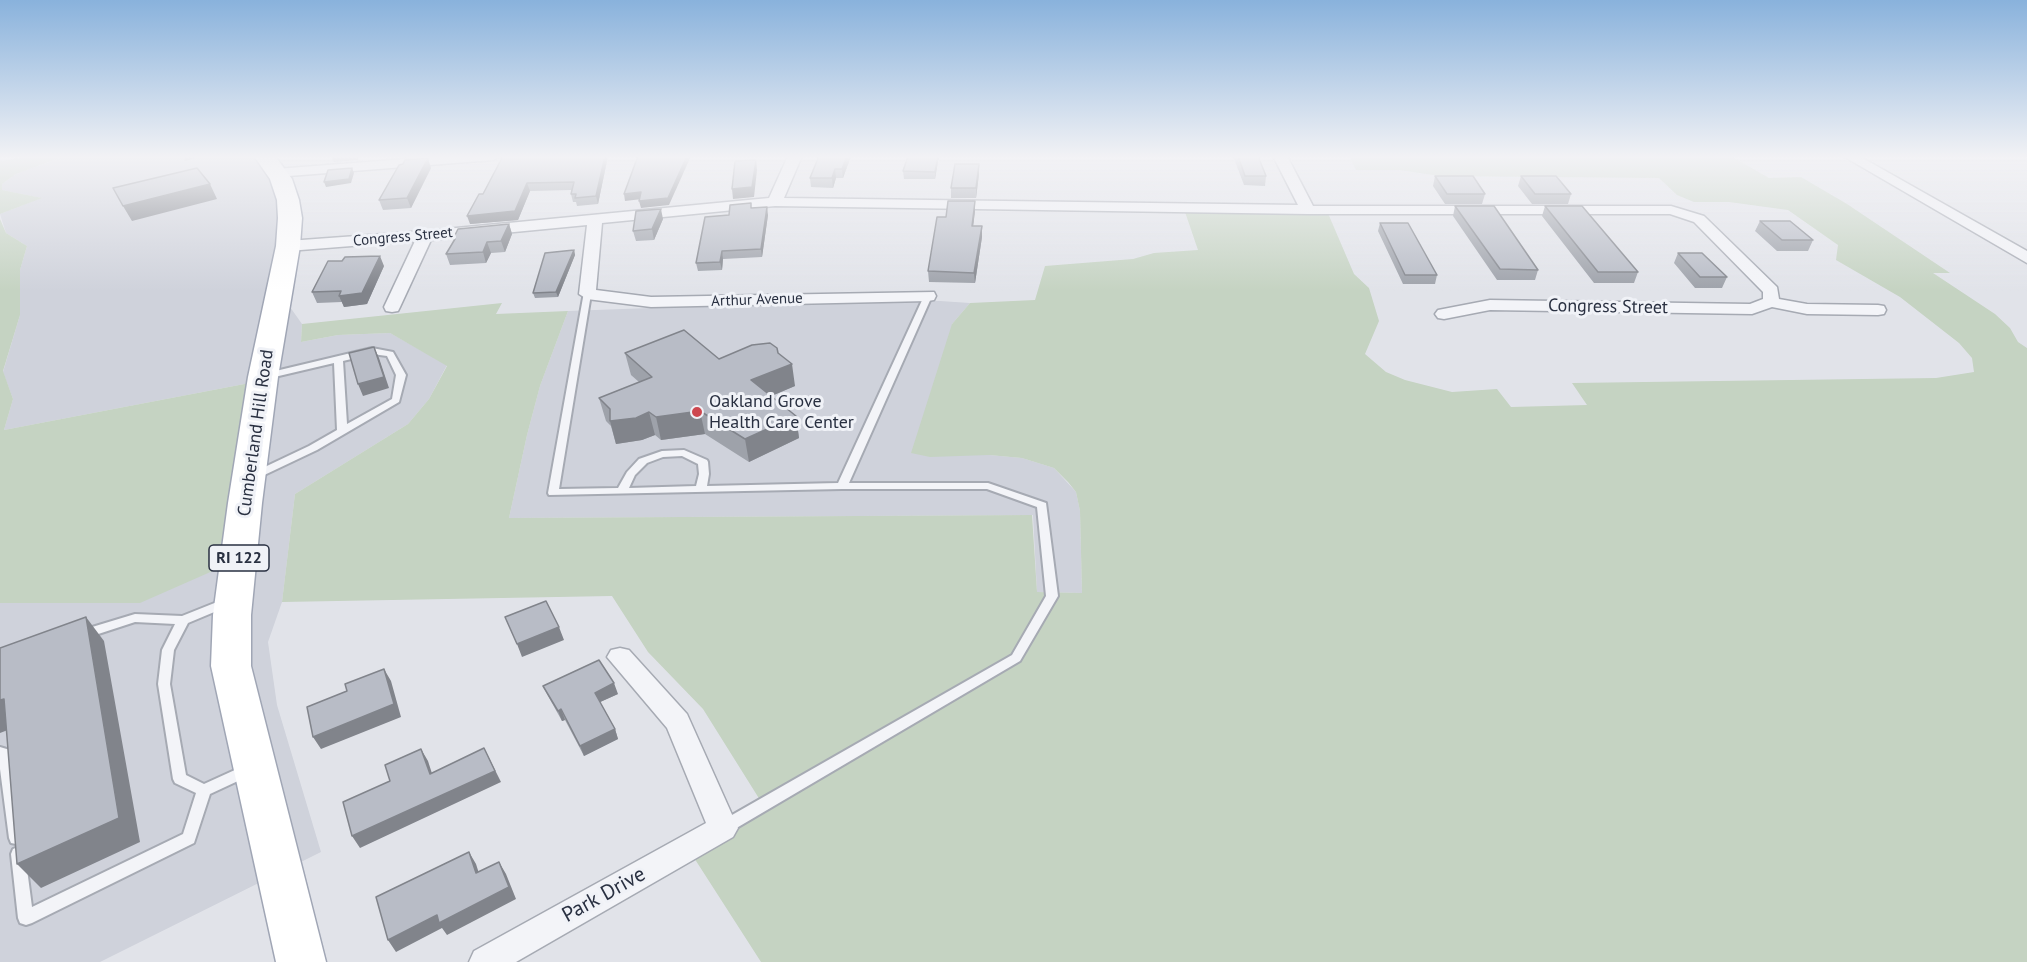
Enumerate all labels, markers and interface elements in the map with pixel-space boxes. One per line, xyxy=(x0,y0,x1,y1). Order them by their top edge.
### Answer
street label: Congress Street xyxy=(352,224,454,250)
street label: Arthur Avenue xyxy=(711,289,803,311)
street label: Congress Street xyxy=(1548,295,1668,319)
street label: Cumberland Hill Road xyxy=(234,348,278,518)
place label: Oakland Grove Health Care Center xyxy=(709,391,854,434)
marker: Oakland Grove Health Care Center xyxy=(690,405,704,419)
road number: RI 122 xyxy=(209,545,269,571)
street label: Park Drive xyxy=(558,862,650,928)

